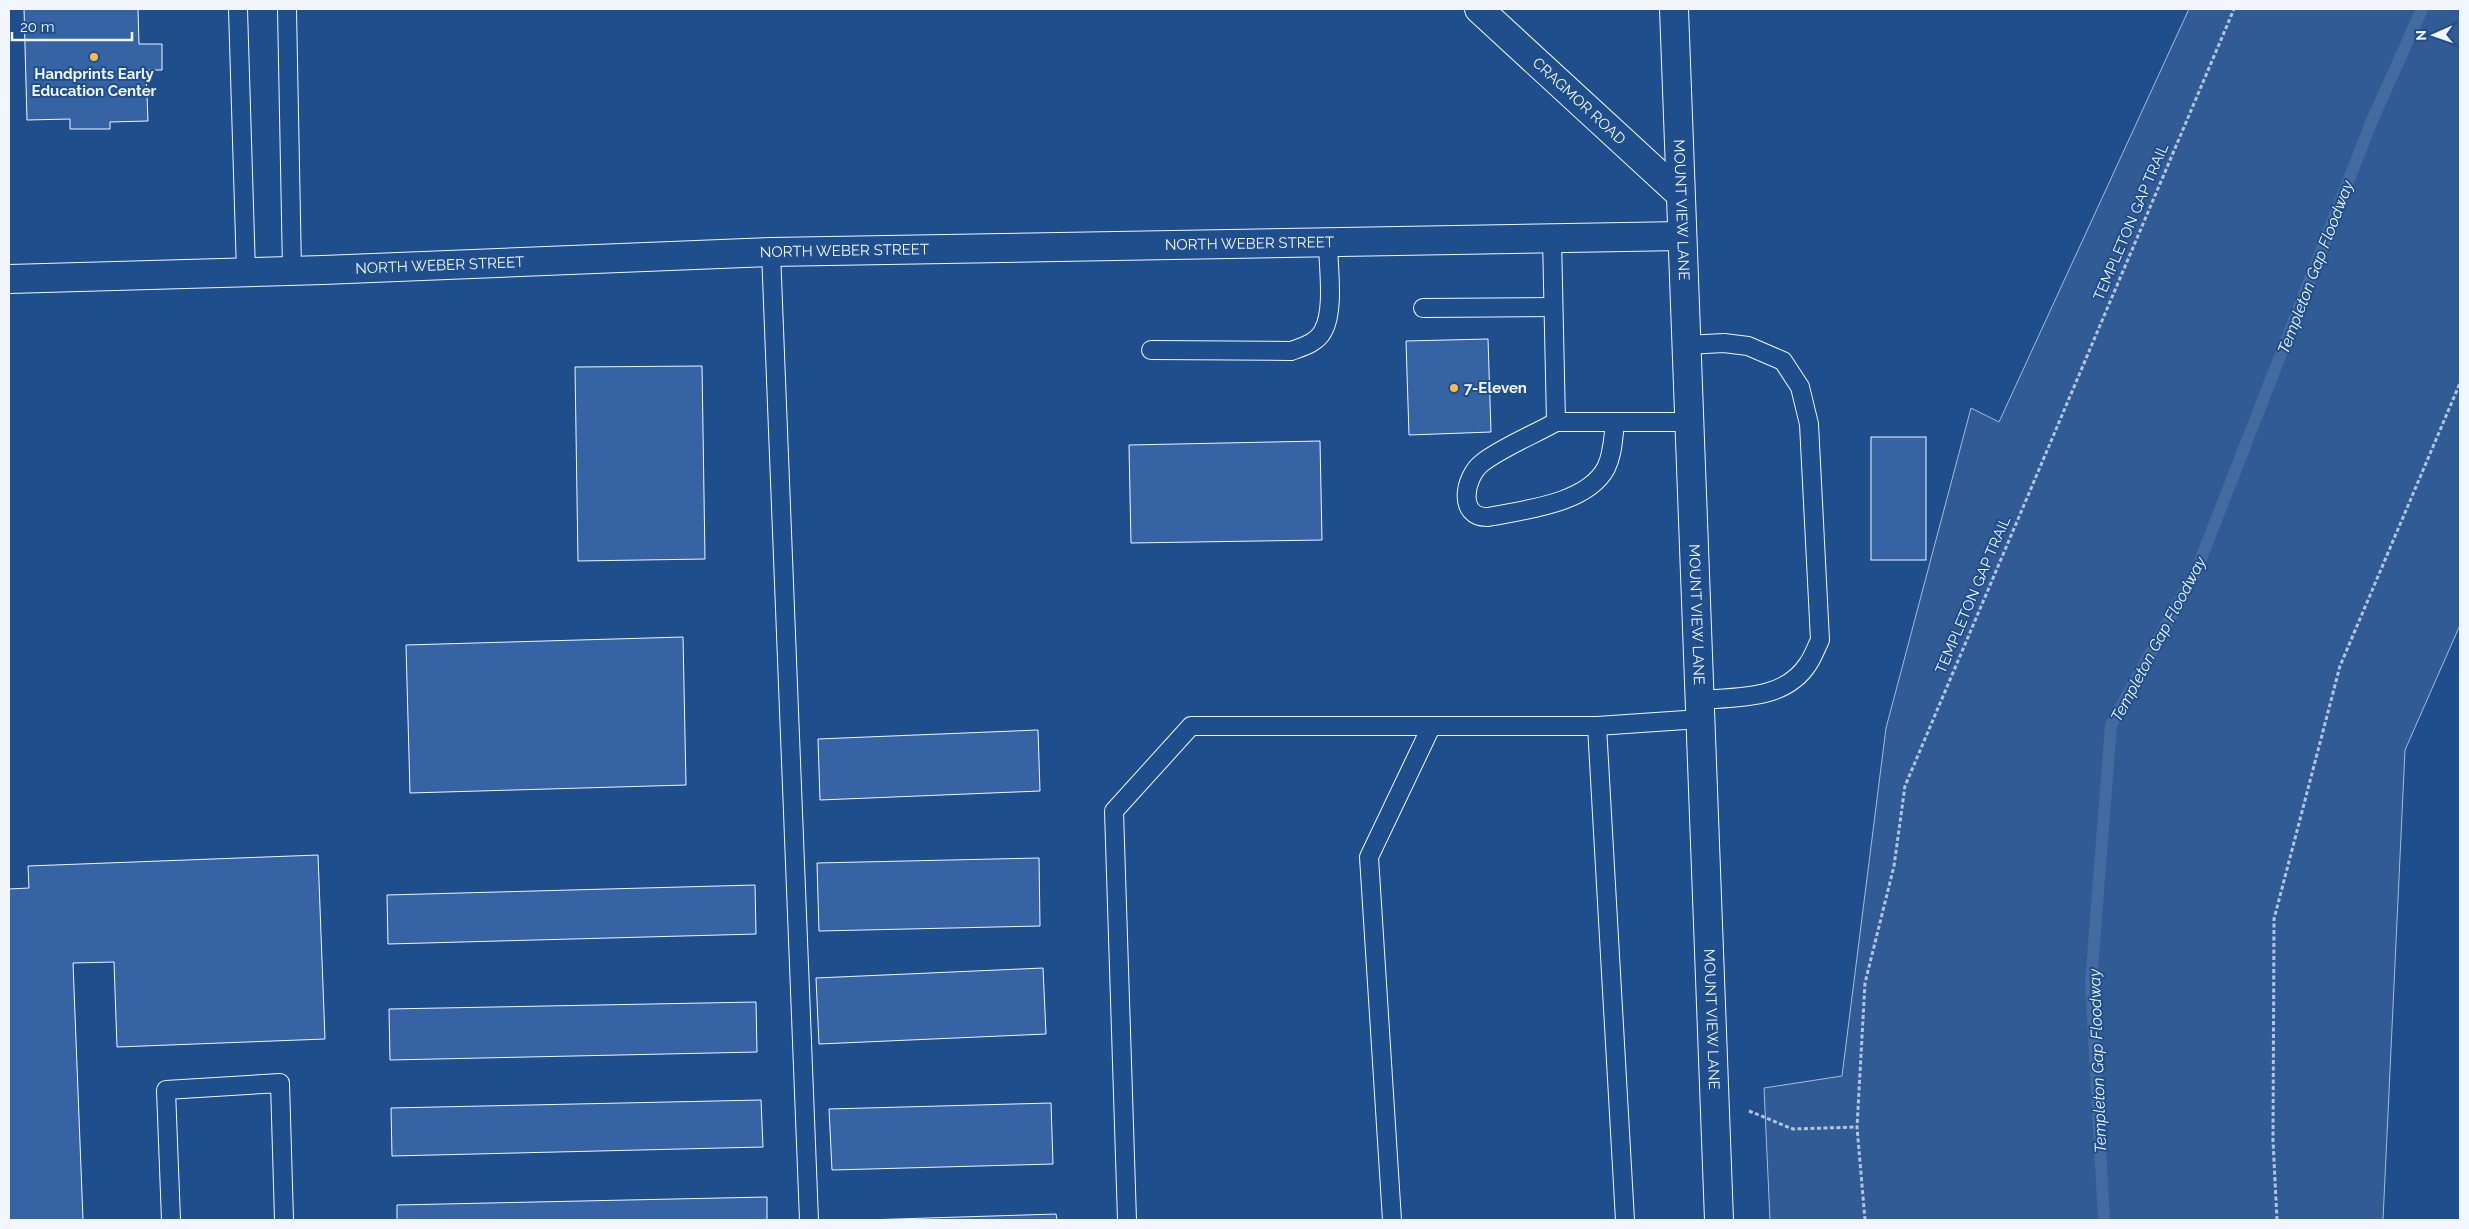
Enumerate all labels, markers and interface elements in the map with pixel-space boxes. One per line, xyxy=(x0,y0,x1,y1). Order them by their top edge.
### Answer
scale bar xyxy=(12,10,132,42)
north arrow xyxy=(2409,10,2459,60)
text: 20 m xyxy=(20,18,55,36)
text: N xyxy=(2413,30,2429,41)
marker: Handprints Early Education Center xyxy=(88,51,100,63)
street label: CRAGMOR ROAD xyxy=(1529,54,1630,149)
place label: Handprints Early Education Center xyxy=(32,65,157,100)
street label: MOUNT VIEW LANE xyxy=(1670,139,1693,281)
street label: TEMPLETON GAP TRAIL xyxy=(2090,141,2172,303)
water label: Templeton Gap Floodway xyxy=(2274,177,2358,356)
street label: NORTH WEBER STREET xyxy=(1165,233,1334,254)
street label: NORTH WEBER STREET xyxy=(760,240,929,261)
street label: NORTH WEBER STREET xyxy=(355,253,525,278)
place label: 7-Eleven xyxy=(1464,379,1527,397)
marker: 7-Eleven xyxy=(1448,382,1460,394)
street label: TEMPLETON GAP TRAIL xyxy=(1932,514,2014,676)
street label: MOUNT VIEW LANE xyxy=(1685,544,1708,685)
water label: Templeton Gap Floodway xyxy=(2107,552,2211,725)
street label: MOUNT VIEW LANE xyxy=(1700,948,1723,1090)
water label: Templeton Gap Floodway xyxy=(2085,967,2110,1153)

